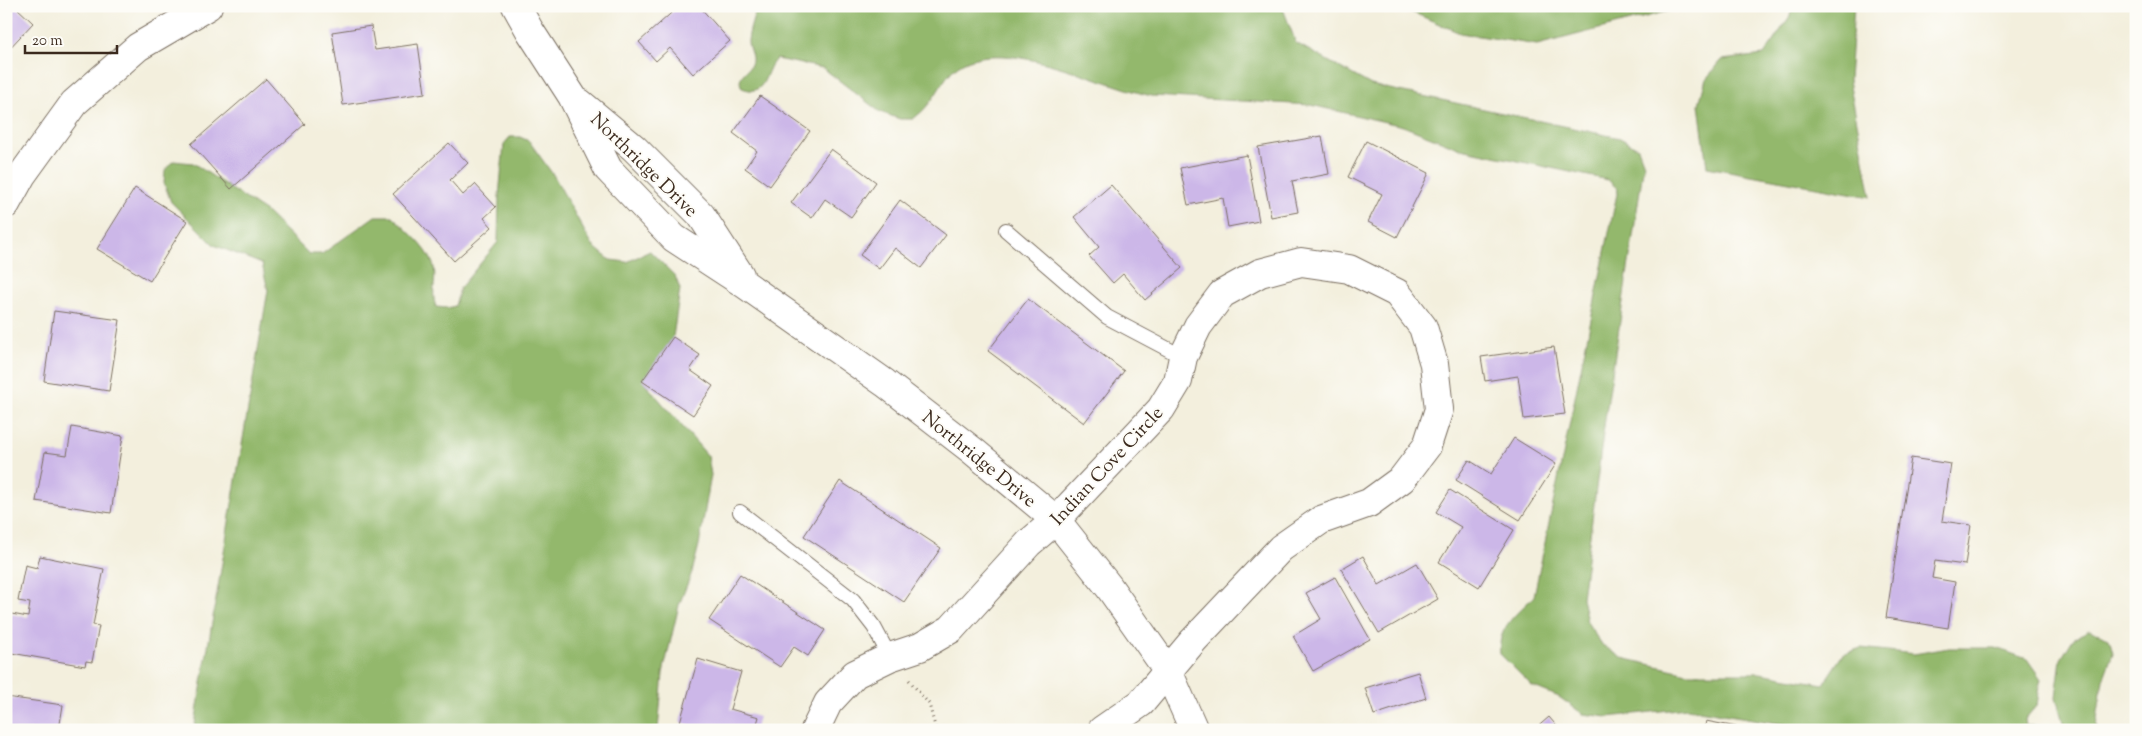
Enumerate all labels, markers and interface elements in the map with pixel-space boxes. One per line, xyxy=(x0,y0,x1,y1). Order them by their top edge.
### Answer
scale bar xyxy=(25,22,118,54)
text: 20 m xyxy=(32,31,63,52)
street label: Northridge Drive xyxy=(583,107,703,224)
street label: Indian Cove Circle xyxy=(1045,401,1170,532)
street label: Northridge Drive xyxy=(915,405,1042,515)

